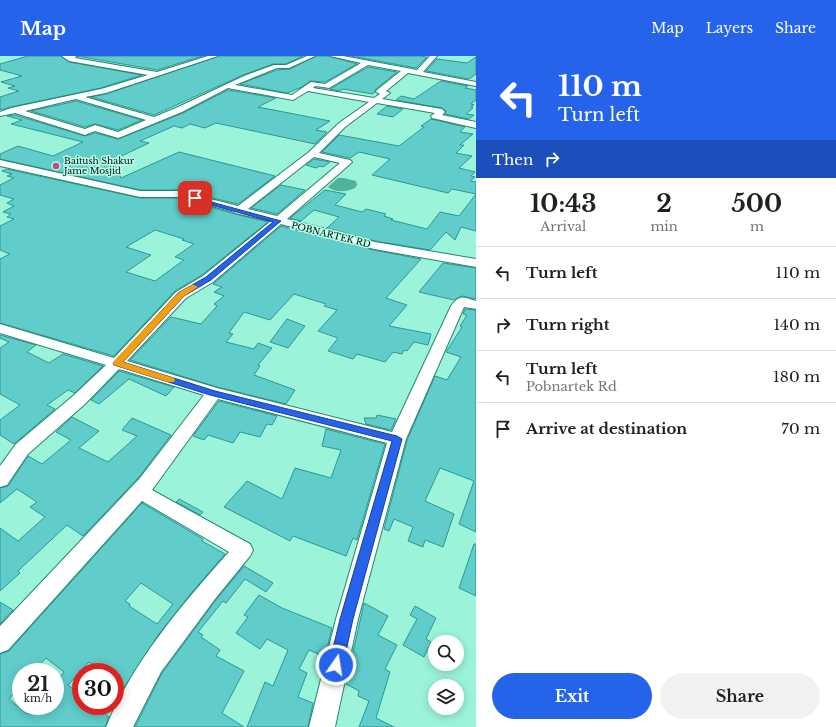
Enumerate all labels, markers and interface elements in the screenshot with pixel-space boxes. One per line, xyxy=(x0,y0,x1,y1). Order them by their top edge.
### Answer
text: Map xyxy=(20,17,66,40)
text: Map xyxy=(651,19,684,37)
text: Layers xyxy=(706,19,753,37)
text: Share xyxy=(775,19,816,37)
text: 110 m xyxy=(558,69,642,104)
icon: left xyxy=(492,72,544,124)
text: Turn left xyxy=(558,104,640,126)
icon: right xyxy=(541,148,563,170)
text: Then xyxy=(492,150,533,169)
place label: Baitush Shakur Jame Mosjid xyxy=(63,155,135,176)
marker: Baitush Shakur Jame Mosjid xyxy=(51,161,61,171)
pin xyxy=(178,181,212,215)
icon: arrive xyxy=(184,187,206,209)
text: 10:43 xyxy=(530,189,597,218)
text: 2 xyxy=(656,189,672,218)
text: 500 xyxy=(732,189,782,218)
text: Arrival xyxy=(540,218,586,235)
text: min xyxy=(650,218,678,235)
text: m xyxy=(750,218,764,235)
street label: POBNARTEK RD xyxy=(290,219,372,250)
icon: left xyxy=(492,262,514,284)
text: Turn left xyxy=(526,263,597,282)
text: 110 m xyxy=(776,263,820,282)
icon: right xyxy=(492,314,514,336)
text: Turn right xyxy=(526,315,609,334)
text: 140 m xyxy=(773,315,820,334)
text: Turn left xyxy=(526,359,597,378)
icon: left xyxy=(492,366,514,388)
text: 180 m xyxy=(773,367,820,386)
text: Pobnartek Rd xyxy=(526,378,617,395)
icon: arrive xyxy=(492,418,514,440)
text: Arrive at destination xyxy=(526,419,687,438)
text: 70 m xyxy=(781,419,820,438)
map controls xyxy=(428,635,464,715)
button: search xyxy=(428,635,464,671)
position arrow xyxy=(315,644,357,686)
speed limit sign: 30 xyxy=(72,663,124,715)
text: 21 xyxy=(27,672,49,696)
button: Exit xyxy=(492,673,652,719)
button: Share xyxy=(660,673,820,719)
button: layers xyxy=(428,679,464,715)
text: km/h xyxy=(24,692,52,705)

